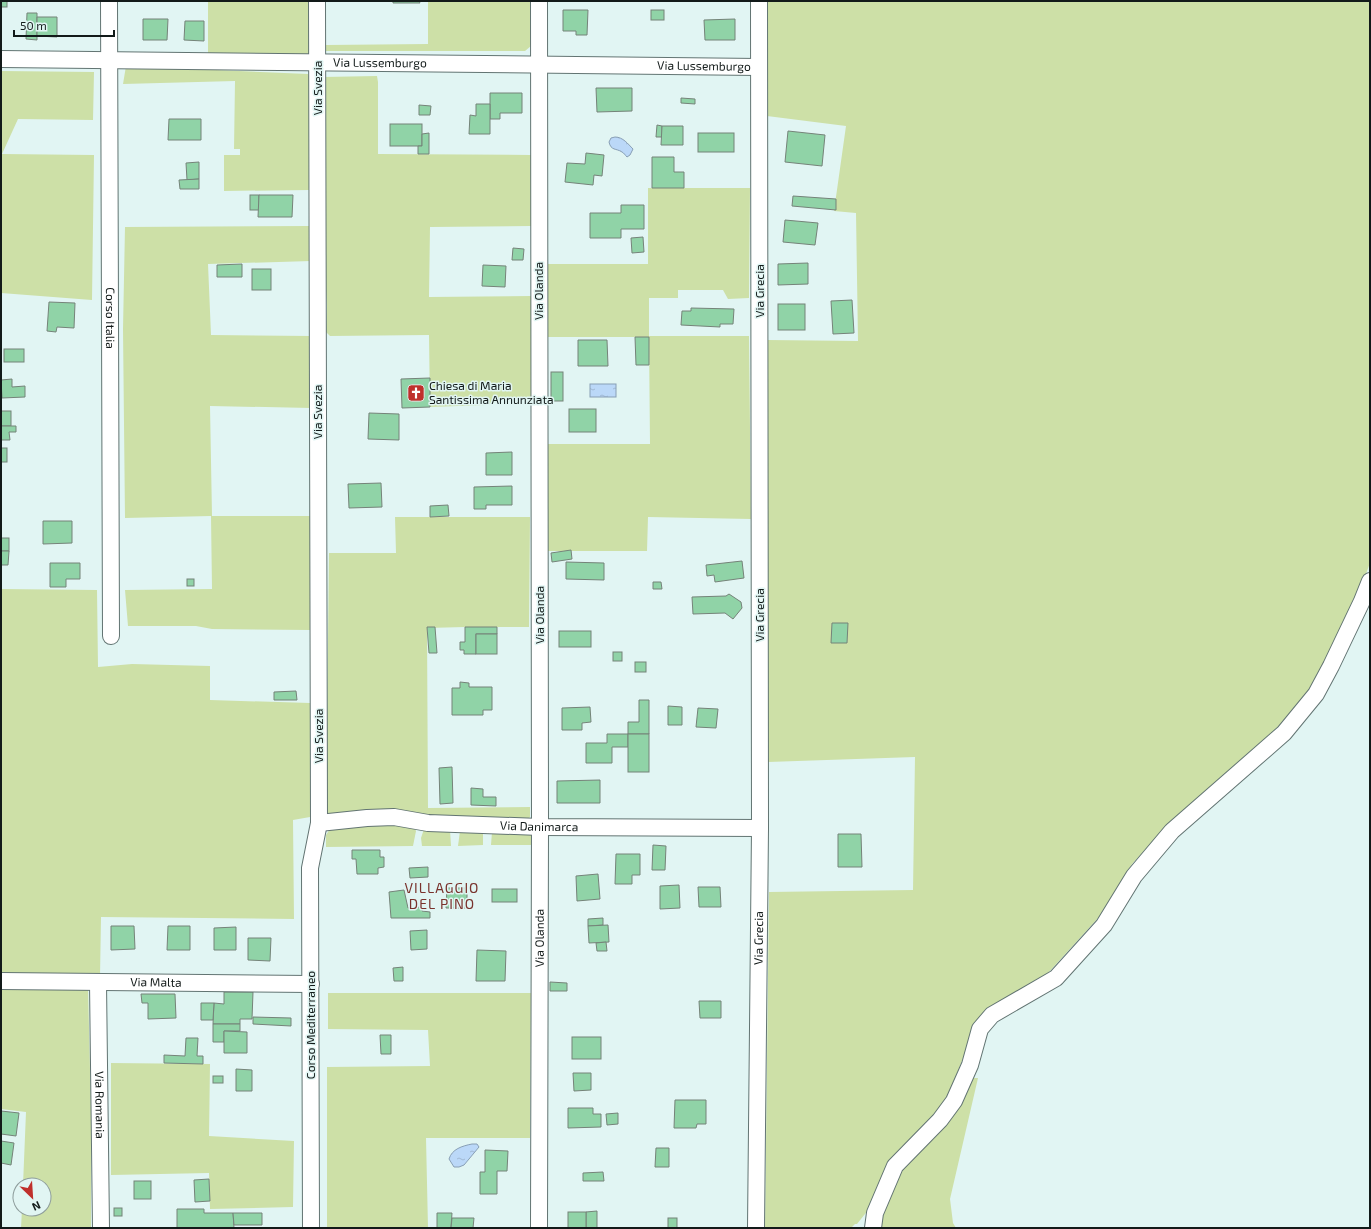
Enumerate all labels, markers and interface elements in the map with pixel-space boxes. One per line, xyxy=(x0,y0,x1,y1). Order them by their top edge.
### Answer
scale bar xyxy=(14,12,114,38)
text: 50 m xyxy=(20,18,47,32)
street label: Via Lussemburgo xyxy=(333,55,427,69)
street label: Via Lussemburgo xyxy=(657,58,751,73)
street label: Via Svezia xyxy=(310,61,324,115)
street label: Via Olanda xyxy=(531,262,545,320)
street label: Via Grecia xyxy=(752,264,766,318)
street label: Corso Italia xyxy=(104,287,118,349)
place label: Chiesa di Maria Santissima Annunziata xyxy=(429,378,554,406)
church icon: Chiesa di Maria Santissima Annunziata xyxy=(406,383,426,403)
street label: Via Svezia xyxy=(310,385,324,439)
street label: Via Olanda xyxy=(532,586,546,644)
street label: Via Grecia xyxy=(752,588,766,642)
street label: Via Svezia xyxy=(311,709,325,763)
street label: Via Danimarca xyxy=(500,818,578,833)
district label: VILLAGGIO DEL PINO xyxy=(405,879,479,912)
street label: Via Olanda xyxy=(532,909,546,967)
street label: Via Grecia xyxy=(751,911,765,965)
street label: Corso Mediterraneo xyxy=(303,971,317,1079)
street label: Via Malta xyxy=(130,974,182,989)
street label: Via Romania xyxy=(93,1071,108,1139)
north arrow xyxy=(12,1177,52,1217)
text: N xyxy=(30,1199,43,1214)

